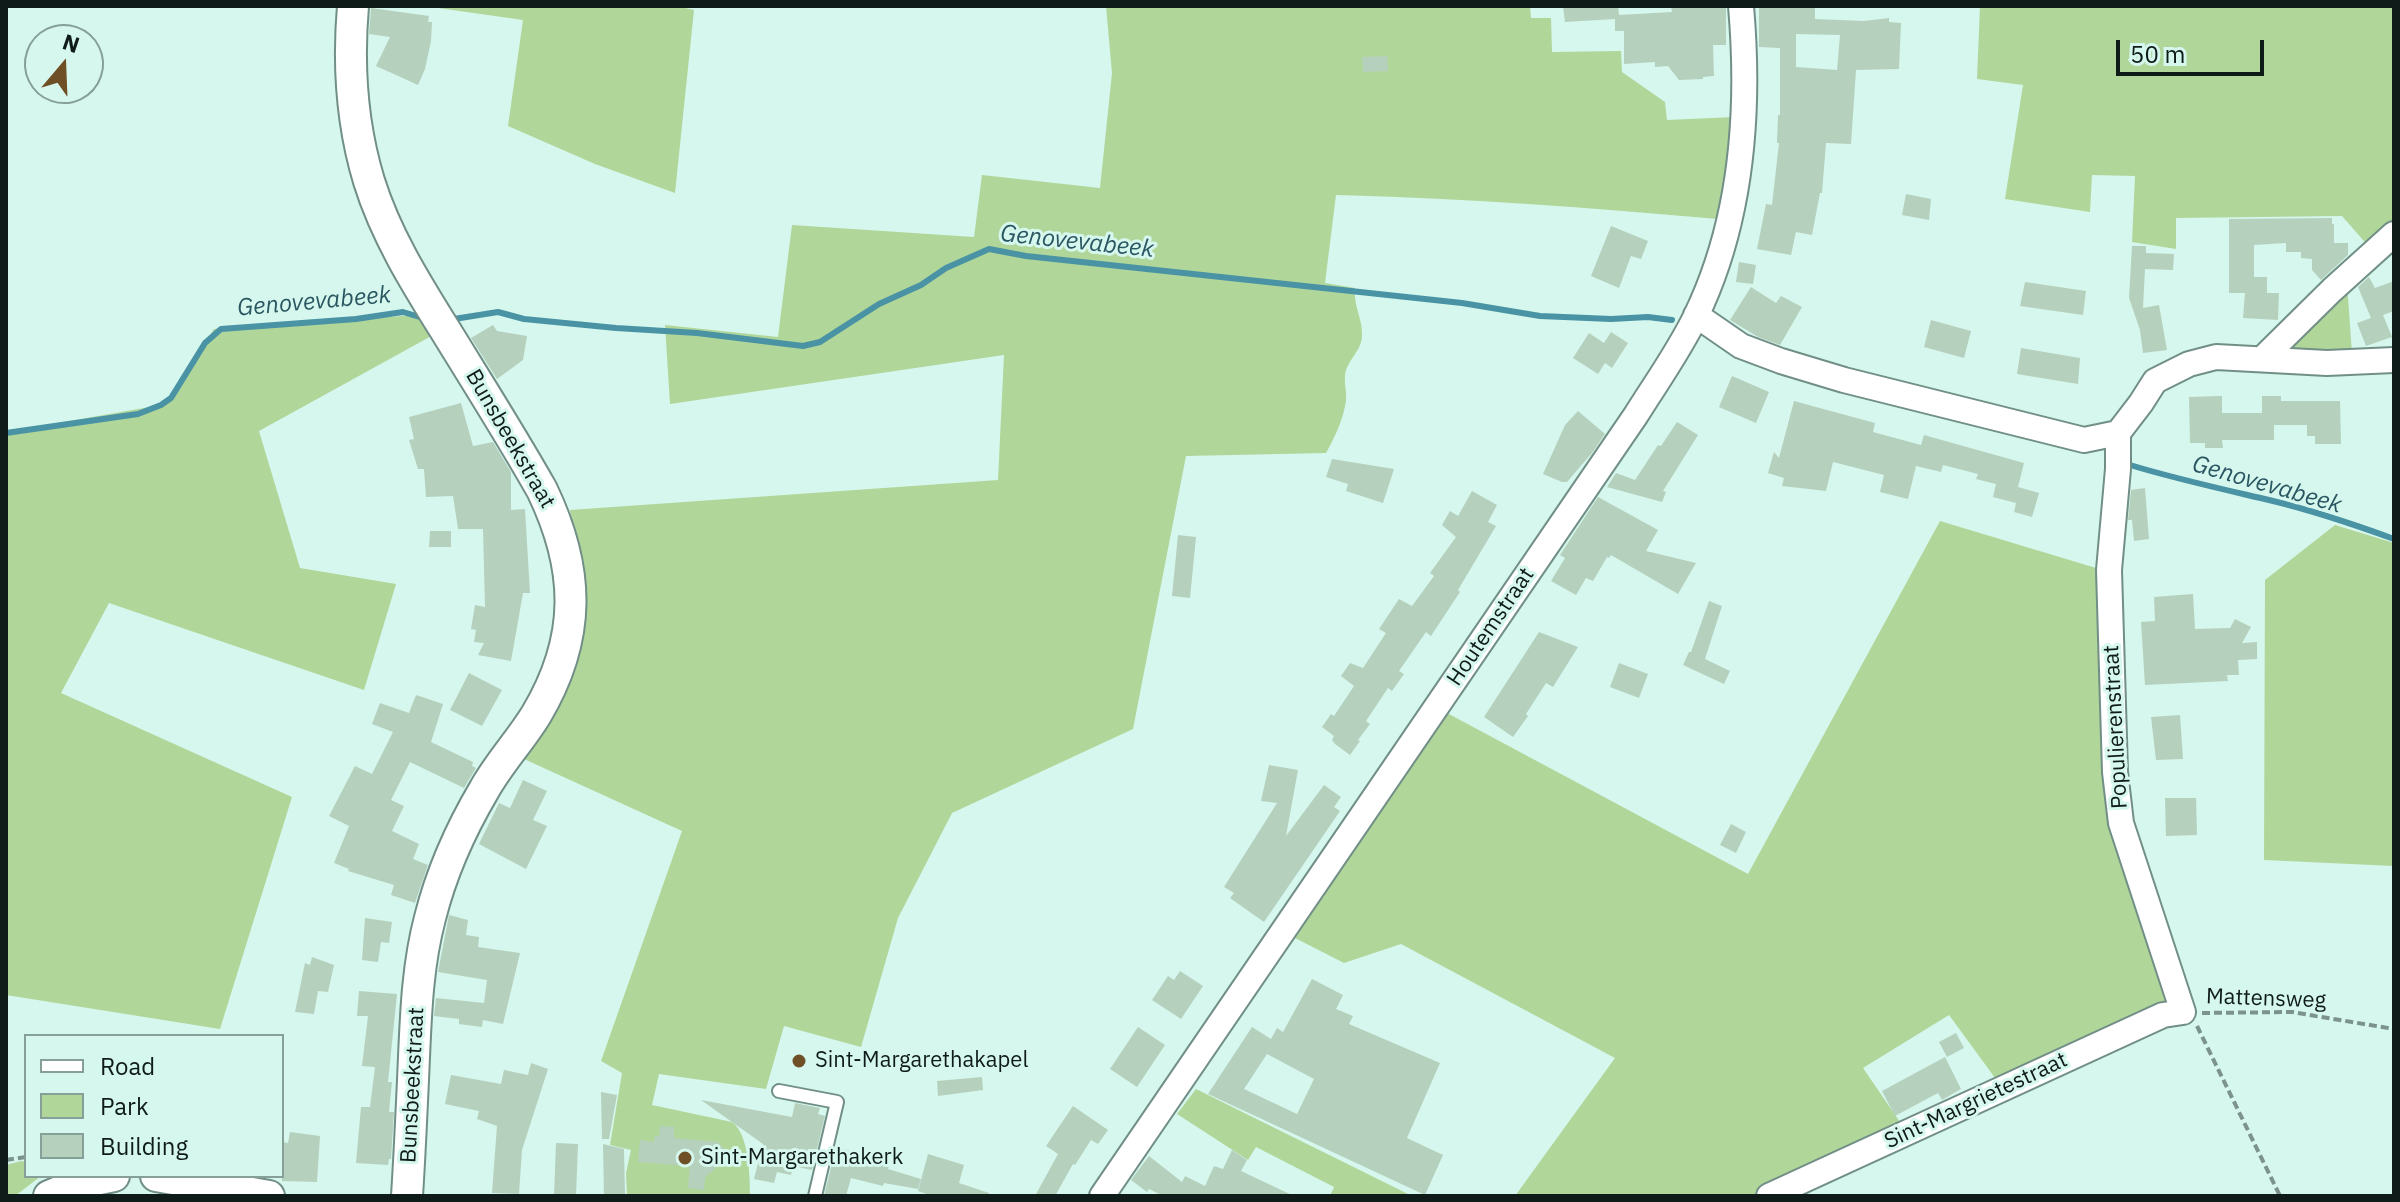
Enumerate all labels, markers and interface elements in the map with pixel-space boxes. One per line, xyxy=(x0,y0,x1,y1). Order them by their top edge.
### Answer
north arrow xyxy=(24,24,104,104)
scale bar xyxy=(2120,24,2268,74)
text: N xyxy=(59,26,84,59)
text: 50 m xyxy=(2130,38,2185,70)
water label: Genovevabeek xyxy=(999,220,1155,264)
water label: Genovevabeek xyxy=(236,281,392,323)
street label: Bunsbeekstraat xyxy=(460,365,560,513)
water label: Genovevabeek xyxy=(2189,450,2345,520)
street label: Houtemstraat xyxy=(1442,563,1540,691)
street label: Populierenstraat xyxy=(2099,644,2133,810)
street label: Mattensweg xyxy=(2205,984,2327,1014)
street label: Bunsbeekstraat xyxy=(396,1006,430,1164)
legend xyxy=(24,1034,284,1178)
street label: Sint-Margrietestraat xyxy=(1880,1047,2072,1155)
place label: Sint-Margarethakapel xyxy=(815,1048,1028,1074)
text: Road xyxy=(100,1050,155,1082)
marker: Sint-Margarethakapel xyxy=(790,1052,808,1070)
text: Park xyxy=(100,1090,149,1122)
text: Building xyxy=(100,1130,188,1162)
place label: Sint-Margarethakerk xyxy=(701,1145,903,1171)
marker: Sint-Margarethakerk xyxy=(676,1149,694,1167)

